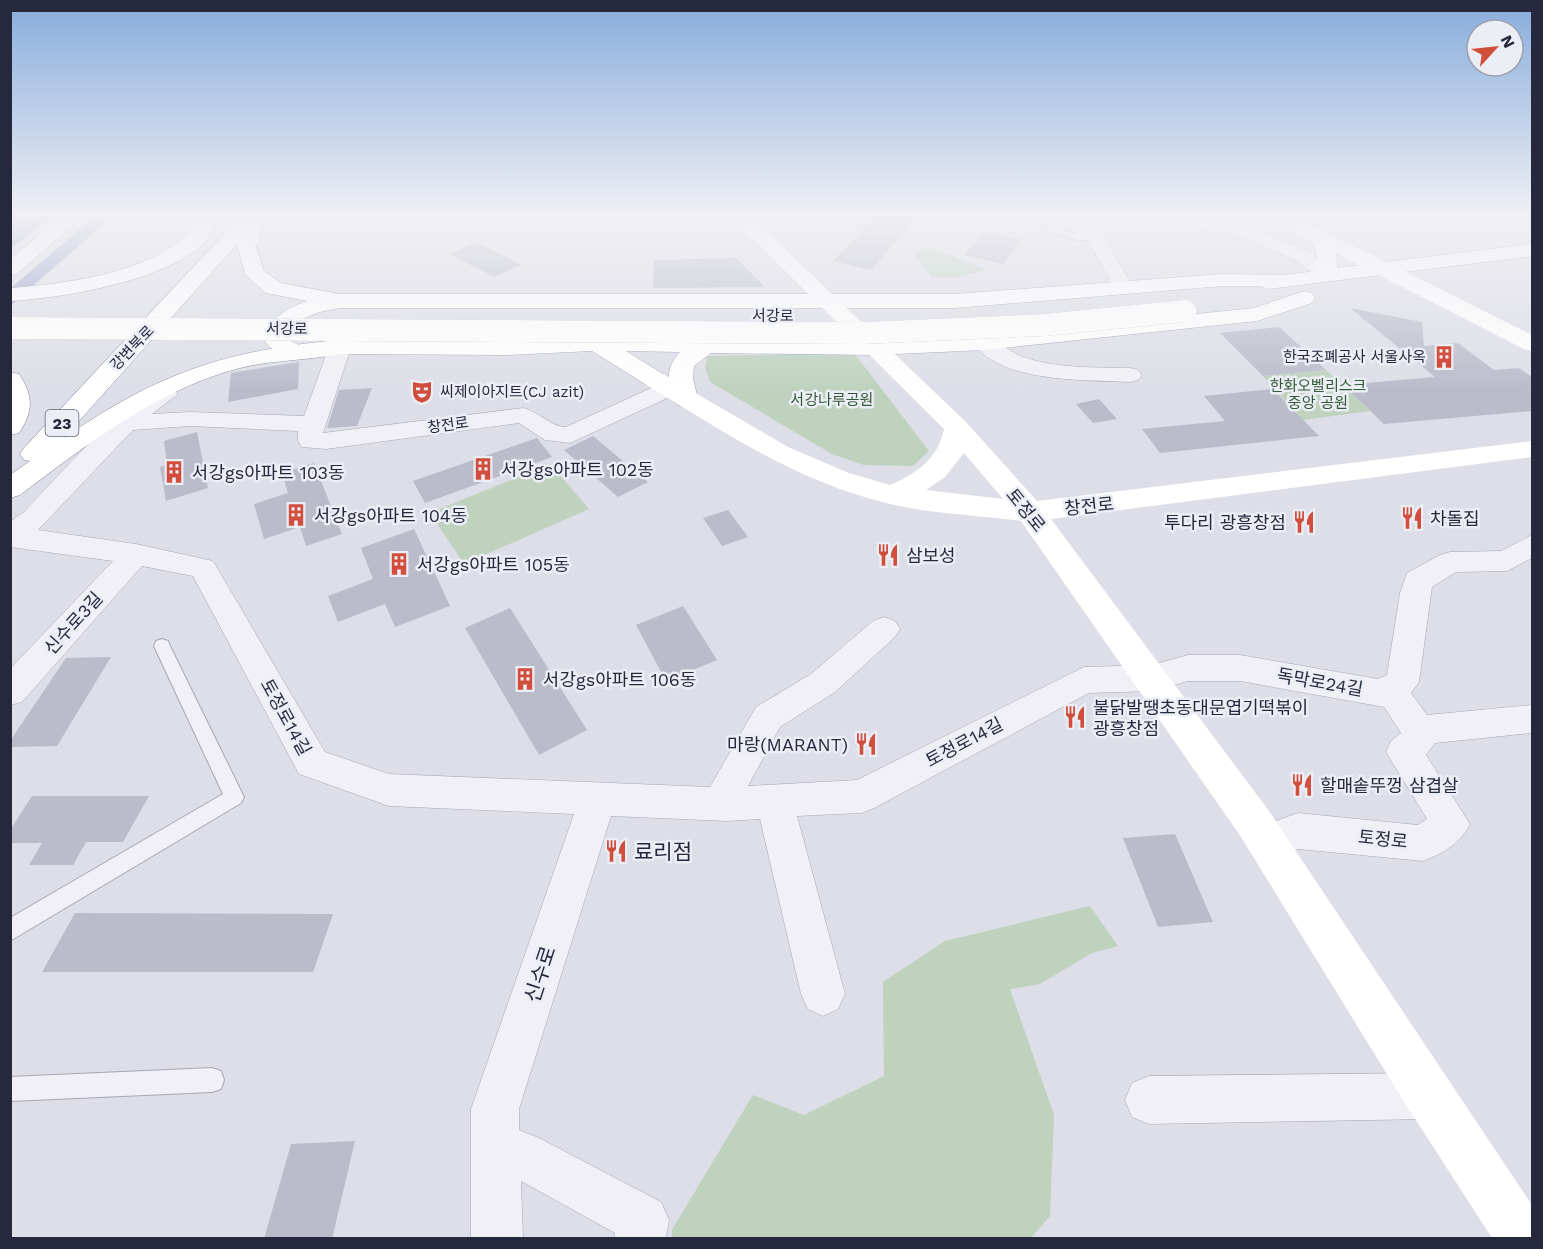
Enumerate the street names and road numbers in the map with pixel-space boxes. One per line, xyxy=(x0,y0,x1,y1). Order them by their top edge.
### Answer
street label: 서강로 xyxy=(752,307,794,325)
street label: 서강로 xyxy=(266,320,308,338)
street label: 강변북로 xyxy=(106,322,158,374)
road number: 23 xyxy=(46,410,78,436)
street label: 창전로 xyxy=(426,413,470,437)
street label: 토정로 xyxy=(1002,484,1050,536)
street label: 창전로 xyxy=(1063,493,1115,519)
street label: 신수로3길 xyxy=(40,587,106,659)
street label: 독막로24길 xyxy=(1275,664,1365,700)
street label: 토정로14길 xyxy=(256,675,316,759)
street label: 토정로14길 xyxy=(922,713,1006,771)
street label: 토정로 xyxy=(1357,826,1409,852)
street label: 신수로 xyxy=(519,943,561,1005)

